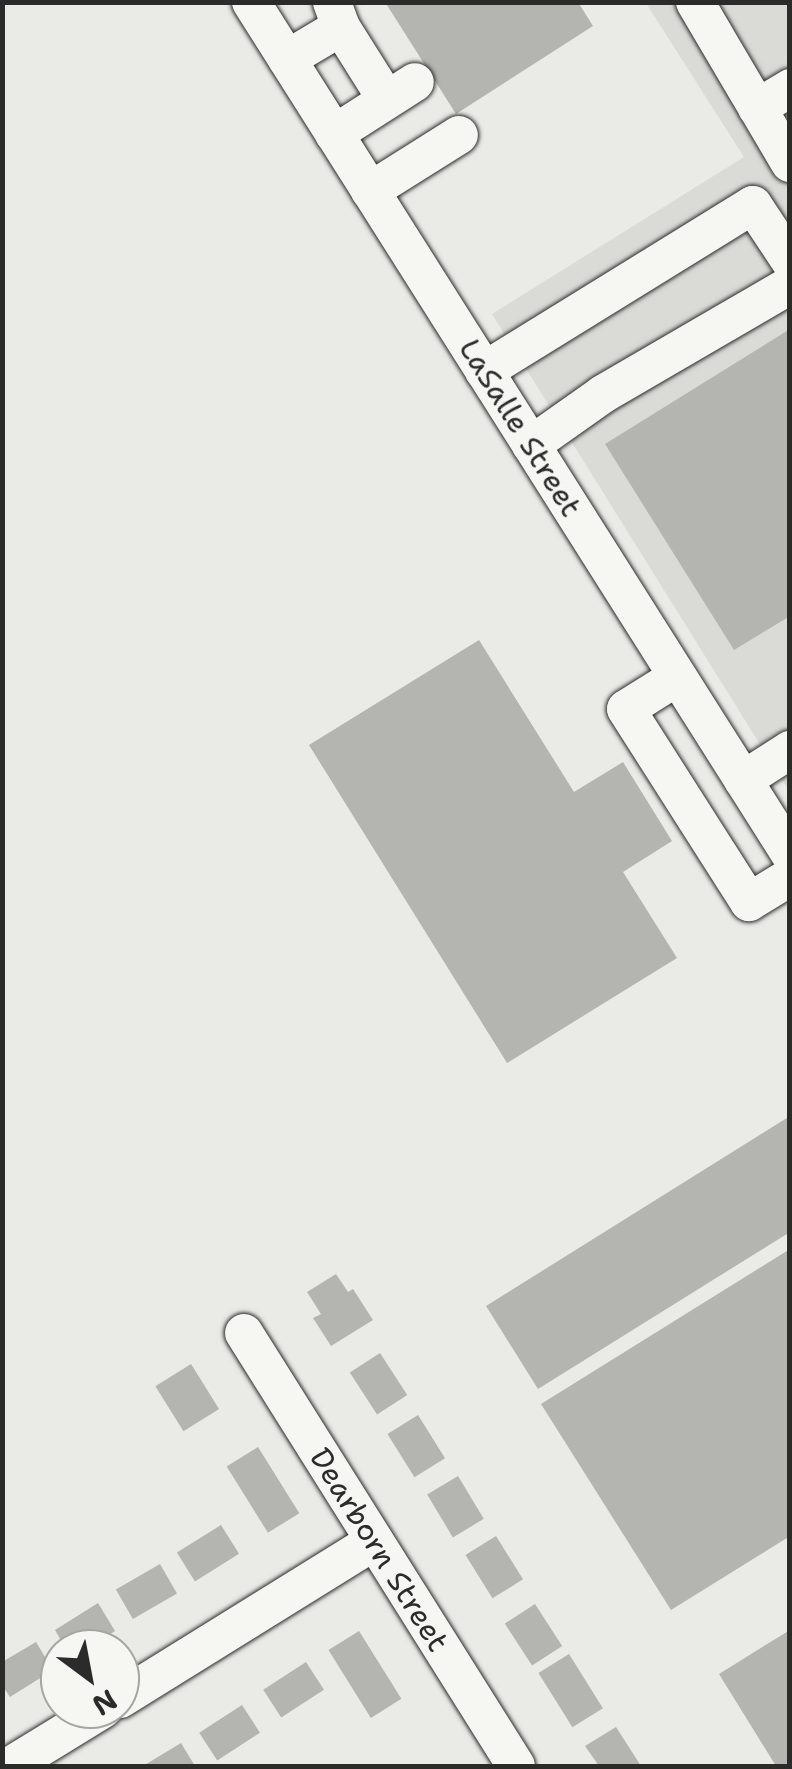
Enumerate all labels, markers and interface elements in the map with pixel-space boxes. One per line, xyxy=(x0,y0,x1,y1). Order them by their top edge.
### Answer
street label: LaSalle Street xyxy=(451,333,589,523)
street label: Dearborn Street xyxy=(302,1442,456,1658)
north arrow xyxy=(40,1629,140,1729)
text: N xyxy=(85,1681,124,1725)

